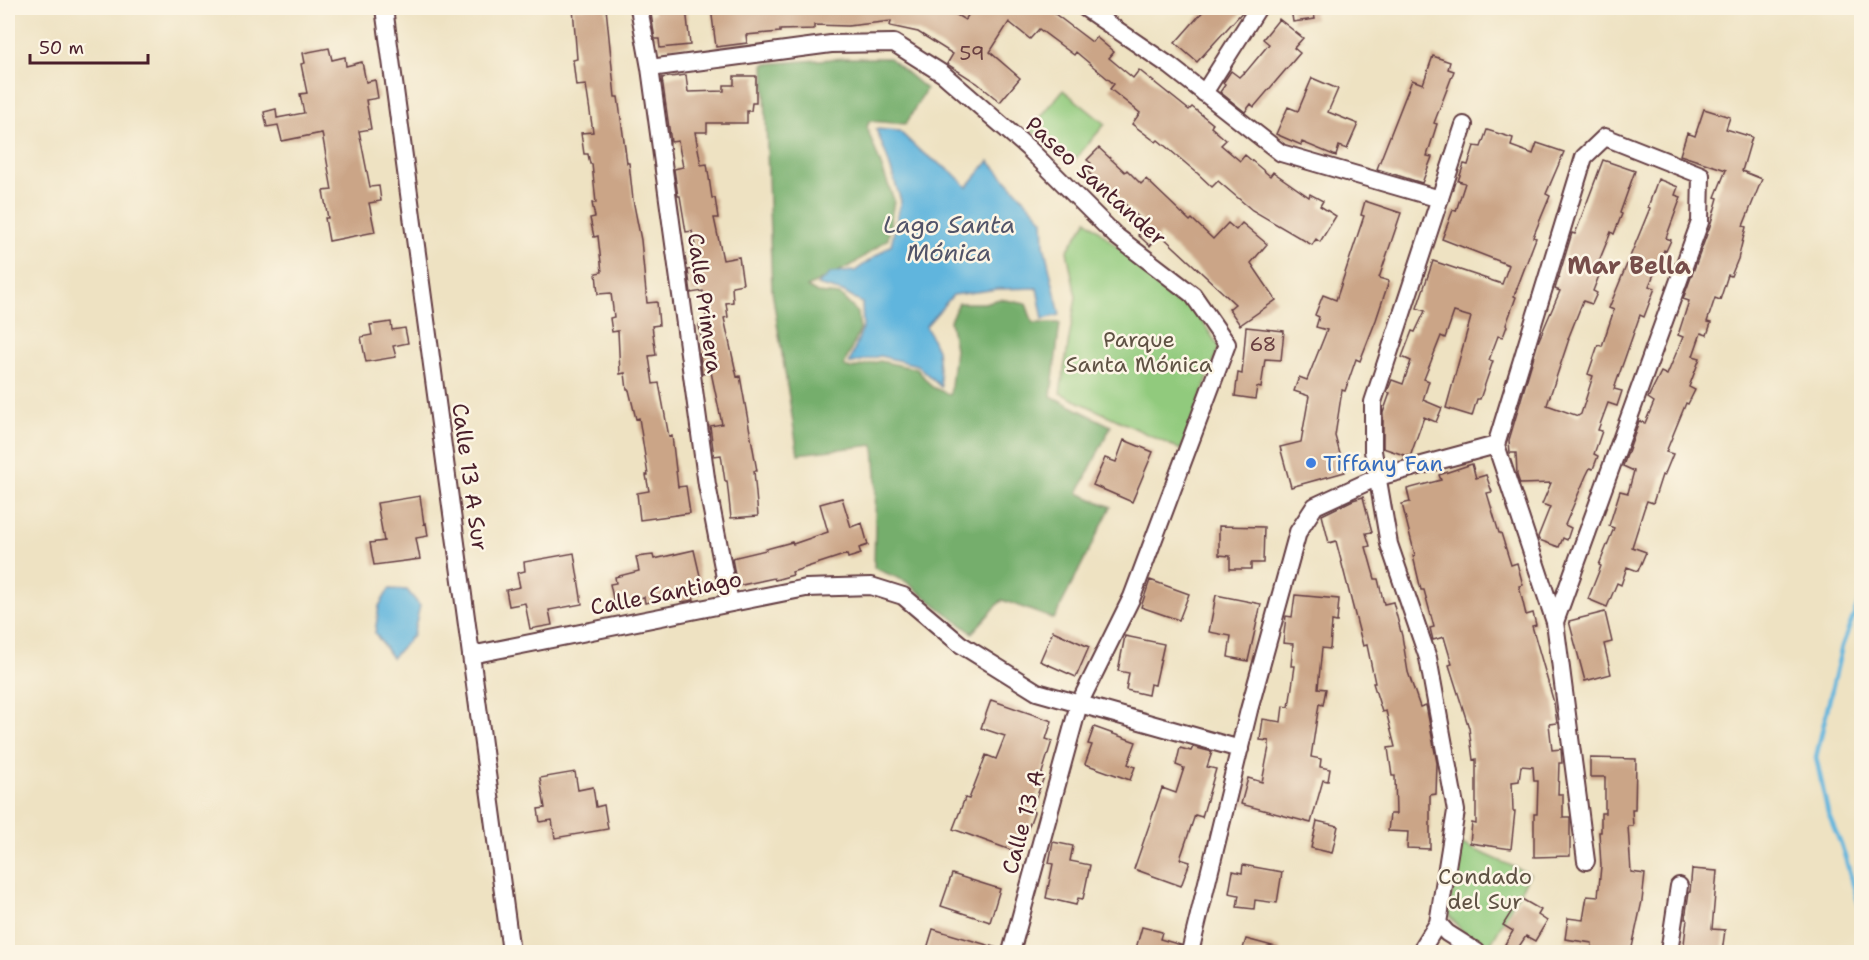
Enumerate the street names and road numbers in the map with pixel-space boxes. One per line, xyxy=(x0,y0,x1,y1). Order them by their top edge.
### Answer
street label: Paseo Santander xyxy=(1019,110,1173,252)
street label: Calle Primera xyxy=(681,231,729,375)
street label: Calle 13 A Sur xyxy=(445,401,495,553)
street label: Calle Santiago xyxy=(588,564,744,622)
street label: Calle 13 A xyxy=(995,767,1051,877)

